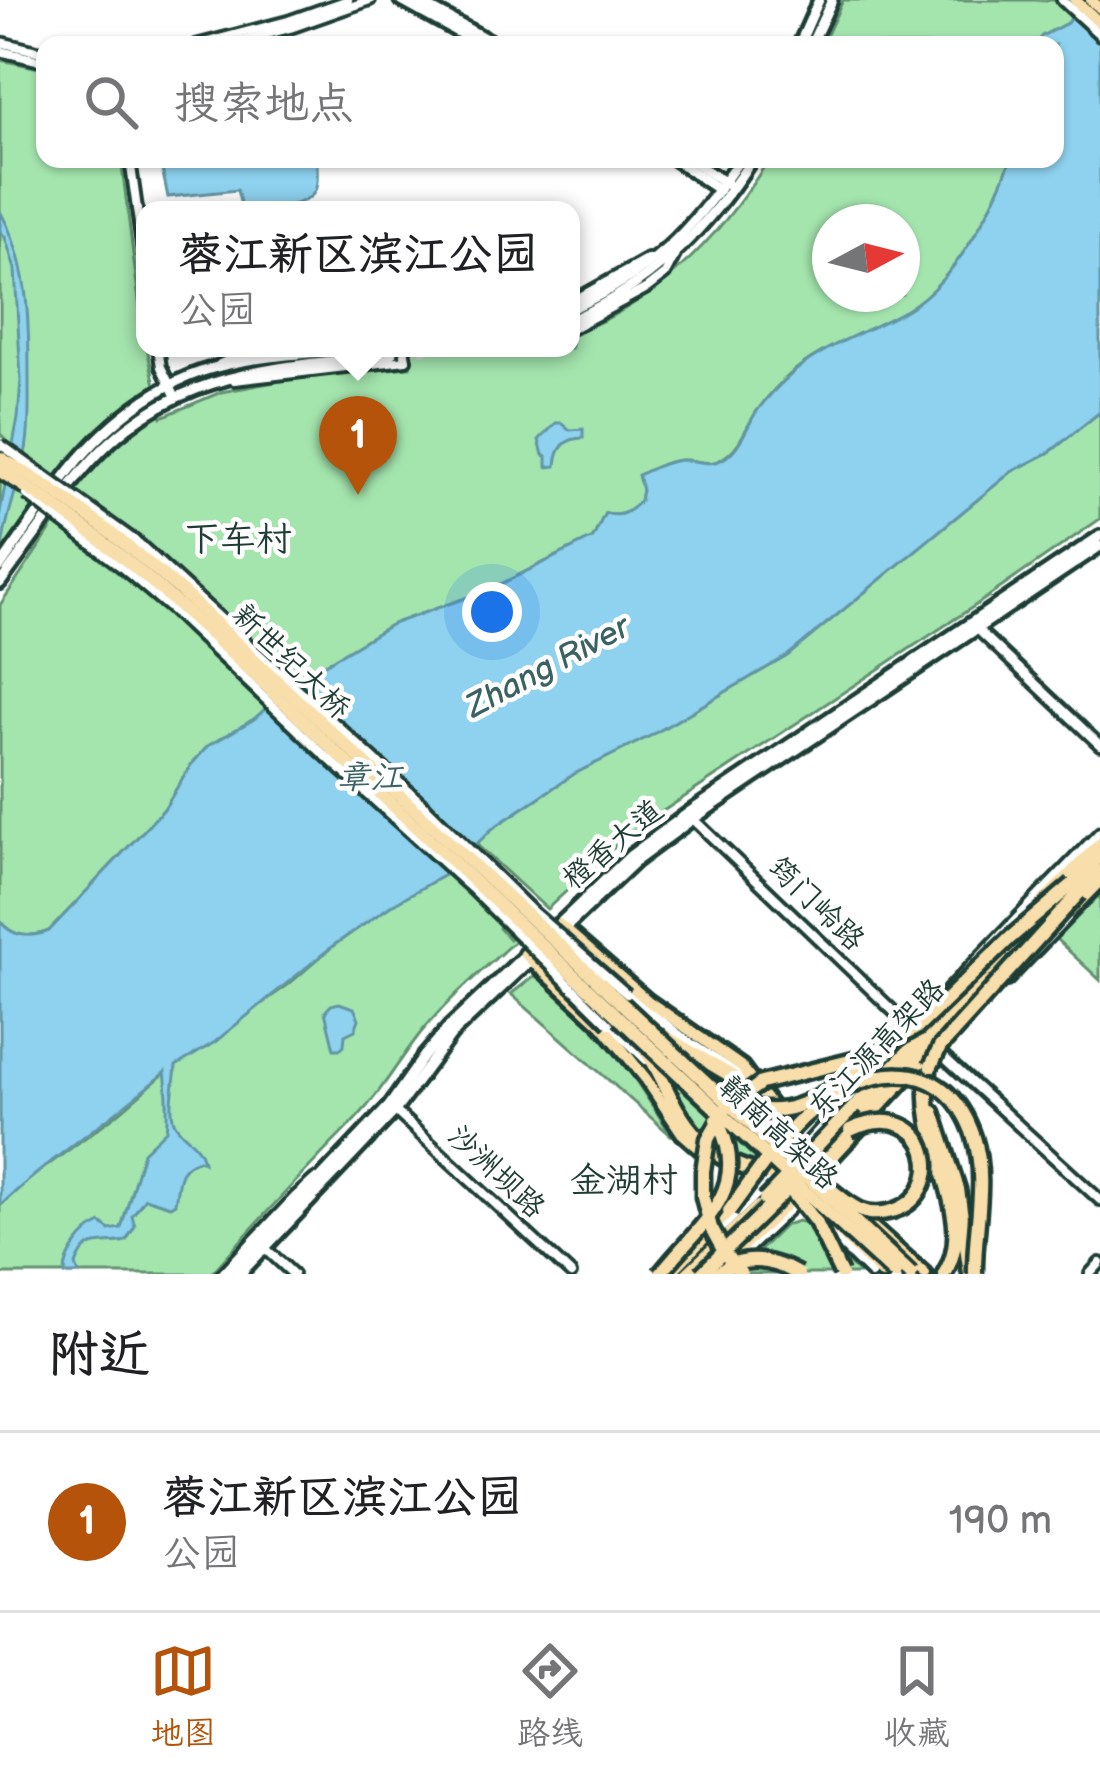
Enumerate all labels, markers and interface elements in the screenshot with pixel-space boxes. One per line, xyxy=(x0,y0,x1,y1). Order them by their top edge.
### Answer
search box xyxy=(36,36,1064,168)
icon: search xyxy=(78,69,144,135)
text: 搜索地点 xyxy=(174,77,354,132)
popup xyxy=(136,201,580,357)
north arrow xyxy=(812,204,920,312)
text: 蓉江新区滨江公园 xyxy=(178,228,538,283)
text: 公园 xyxy=(178,288,256,335)
pin: 1 xyxy=(319,396,397,495)
district label: 下车村 xyxy=(184,519,292,562)
your location xyxy=(462,582,522,642)
street label: 新世纪大桥 xyxy=(225,597,357,727)
water label: Zhang River xyxy=(458,606,638,728)
water label: 章江 xyxy=(337,758,405,798)
street label: 橙香大道 xyxy=(555,793,671,897)
street label: 筠门岭路 xyxy=(760,849,872,959)
street label: 东江源高架路 xyxy=(802,972,952,1126)
street label: 赣南高架路 xyxy=(711,1069,845,1197)
street label: 沙洲坝路 xyxy=(440,1118,552,1226)
district label: 金湖村 xyxy=(570,1160,678,1203)
text: 附近 xyxy=(48,1325,150,1386)
text: 蓉江新区滨江公园 xyxy=(162,1471,522,1526)
text: 1 xyxy=(79,1498,95,1545)
text: 190 m xyxy=(949,1498,1052,1545)
text: 公园 xyxy=(162,1531,240,1578)
tab: 地图 xyxy=(150,1638,216,1754)
tab: 路线 xyxy=(517,1638,583,1754)
tab: 收藏 xyxy=(884,1638,950,1754)

